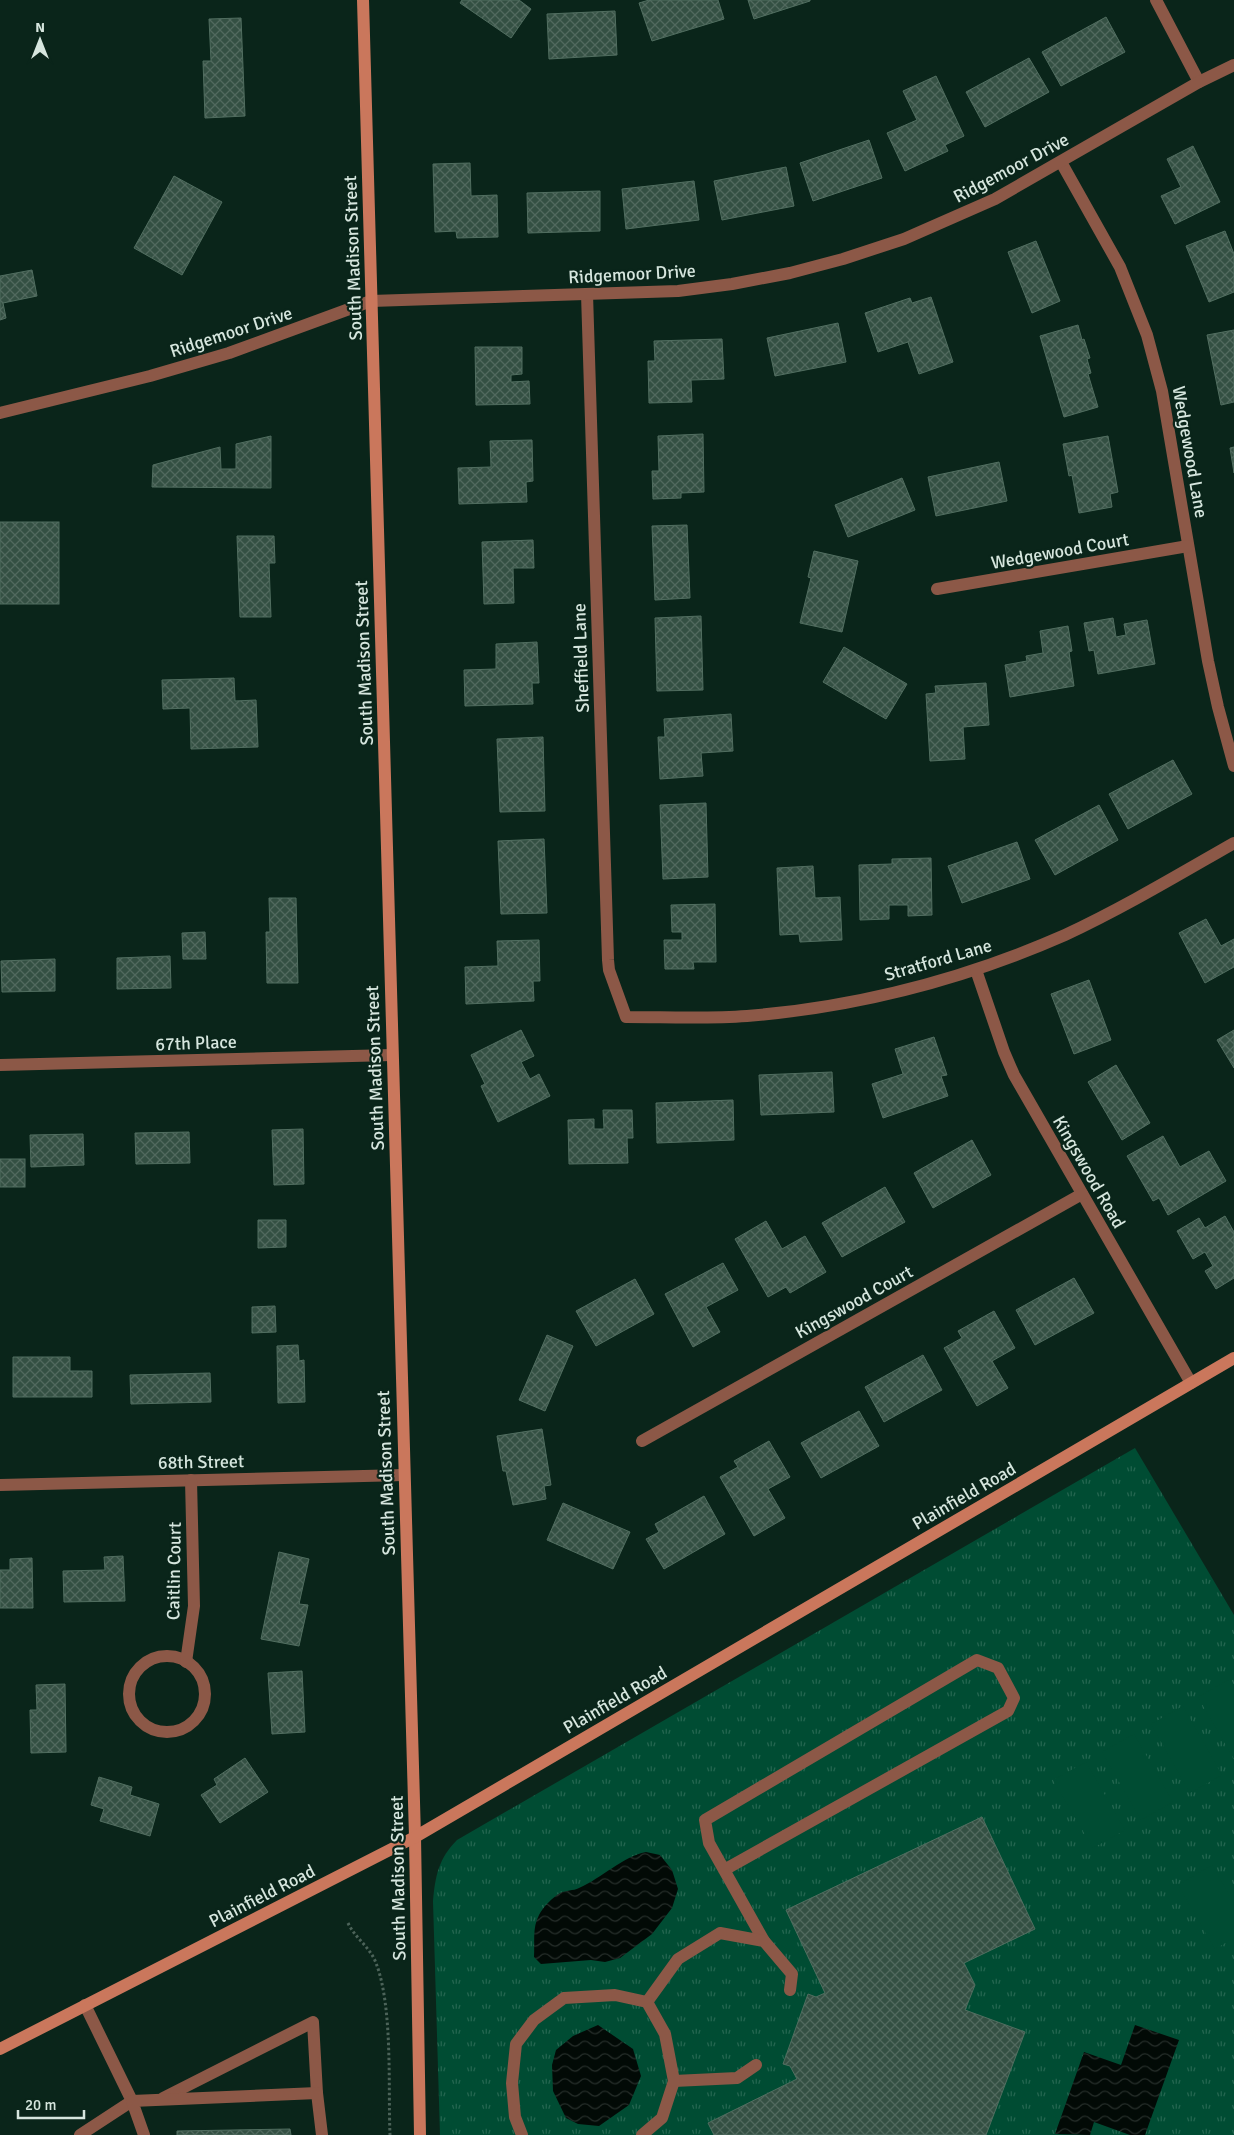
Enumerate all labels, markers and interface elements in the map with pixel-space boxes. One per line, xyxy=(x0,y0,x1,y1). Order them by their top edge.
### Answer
north arrow xyxy=(15,15,65,65)
text: N xyxy=(35,19,45,36)
street label: Ridgemoor Drive xyxy=(949,128,1073,208)
street label: South Madison Street xyxy=(339,175,367,341)
street label: Ridgemoor Drive xyxy=(568,260,696,288)
street label: Ridgemoor Drive xyxy=(167,302,295,362)
street label: Wedgewood Lane xyxy=(1168,384,1212,520)
street label: Wedgewood Court xyxy=(989,528,1131,574)
street label: South Madison Street xyxy=(350,580,378,746)
street label: Sheffield Lane xyxy=(568,603,594,713)
street label: Stratford Lane xyxy=(882,934,994,986)
street label: South Madison Street xyxy=(361,985,389,1151)
street label: 67th Place xyxy=(155,1031,237,1055)
street label: Kingswood Road xyxy=(1048,1112,1130,1232)
street label: Kingswood Court xyxy=(791,1261,917,1343)
street label: South Madison Street xyxy=(372,1390,400,1556)
street label: 68th Street xyxy=(158,1450,244,1474)
street label: Plainfield Road xyxy=(908,1457,1020,1535)
street label: Caitlin Court xyxy=(162,1522,186,1620)
street label: Plainfield Road xyxy=(559,1661,671,1739)
street label: South Madison Street xyxy=(386,1795,410,1961)
street label: Plainfield Road xyxy=(205,1860,319,1932)
scale bar xyxy=(18,2088,84,2120)
text: 20 m xyxy=(25,2096,56,2114)

